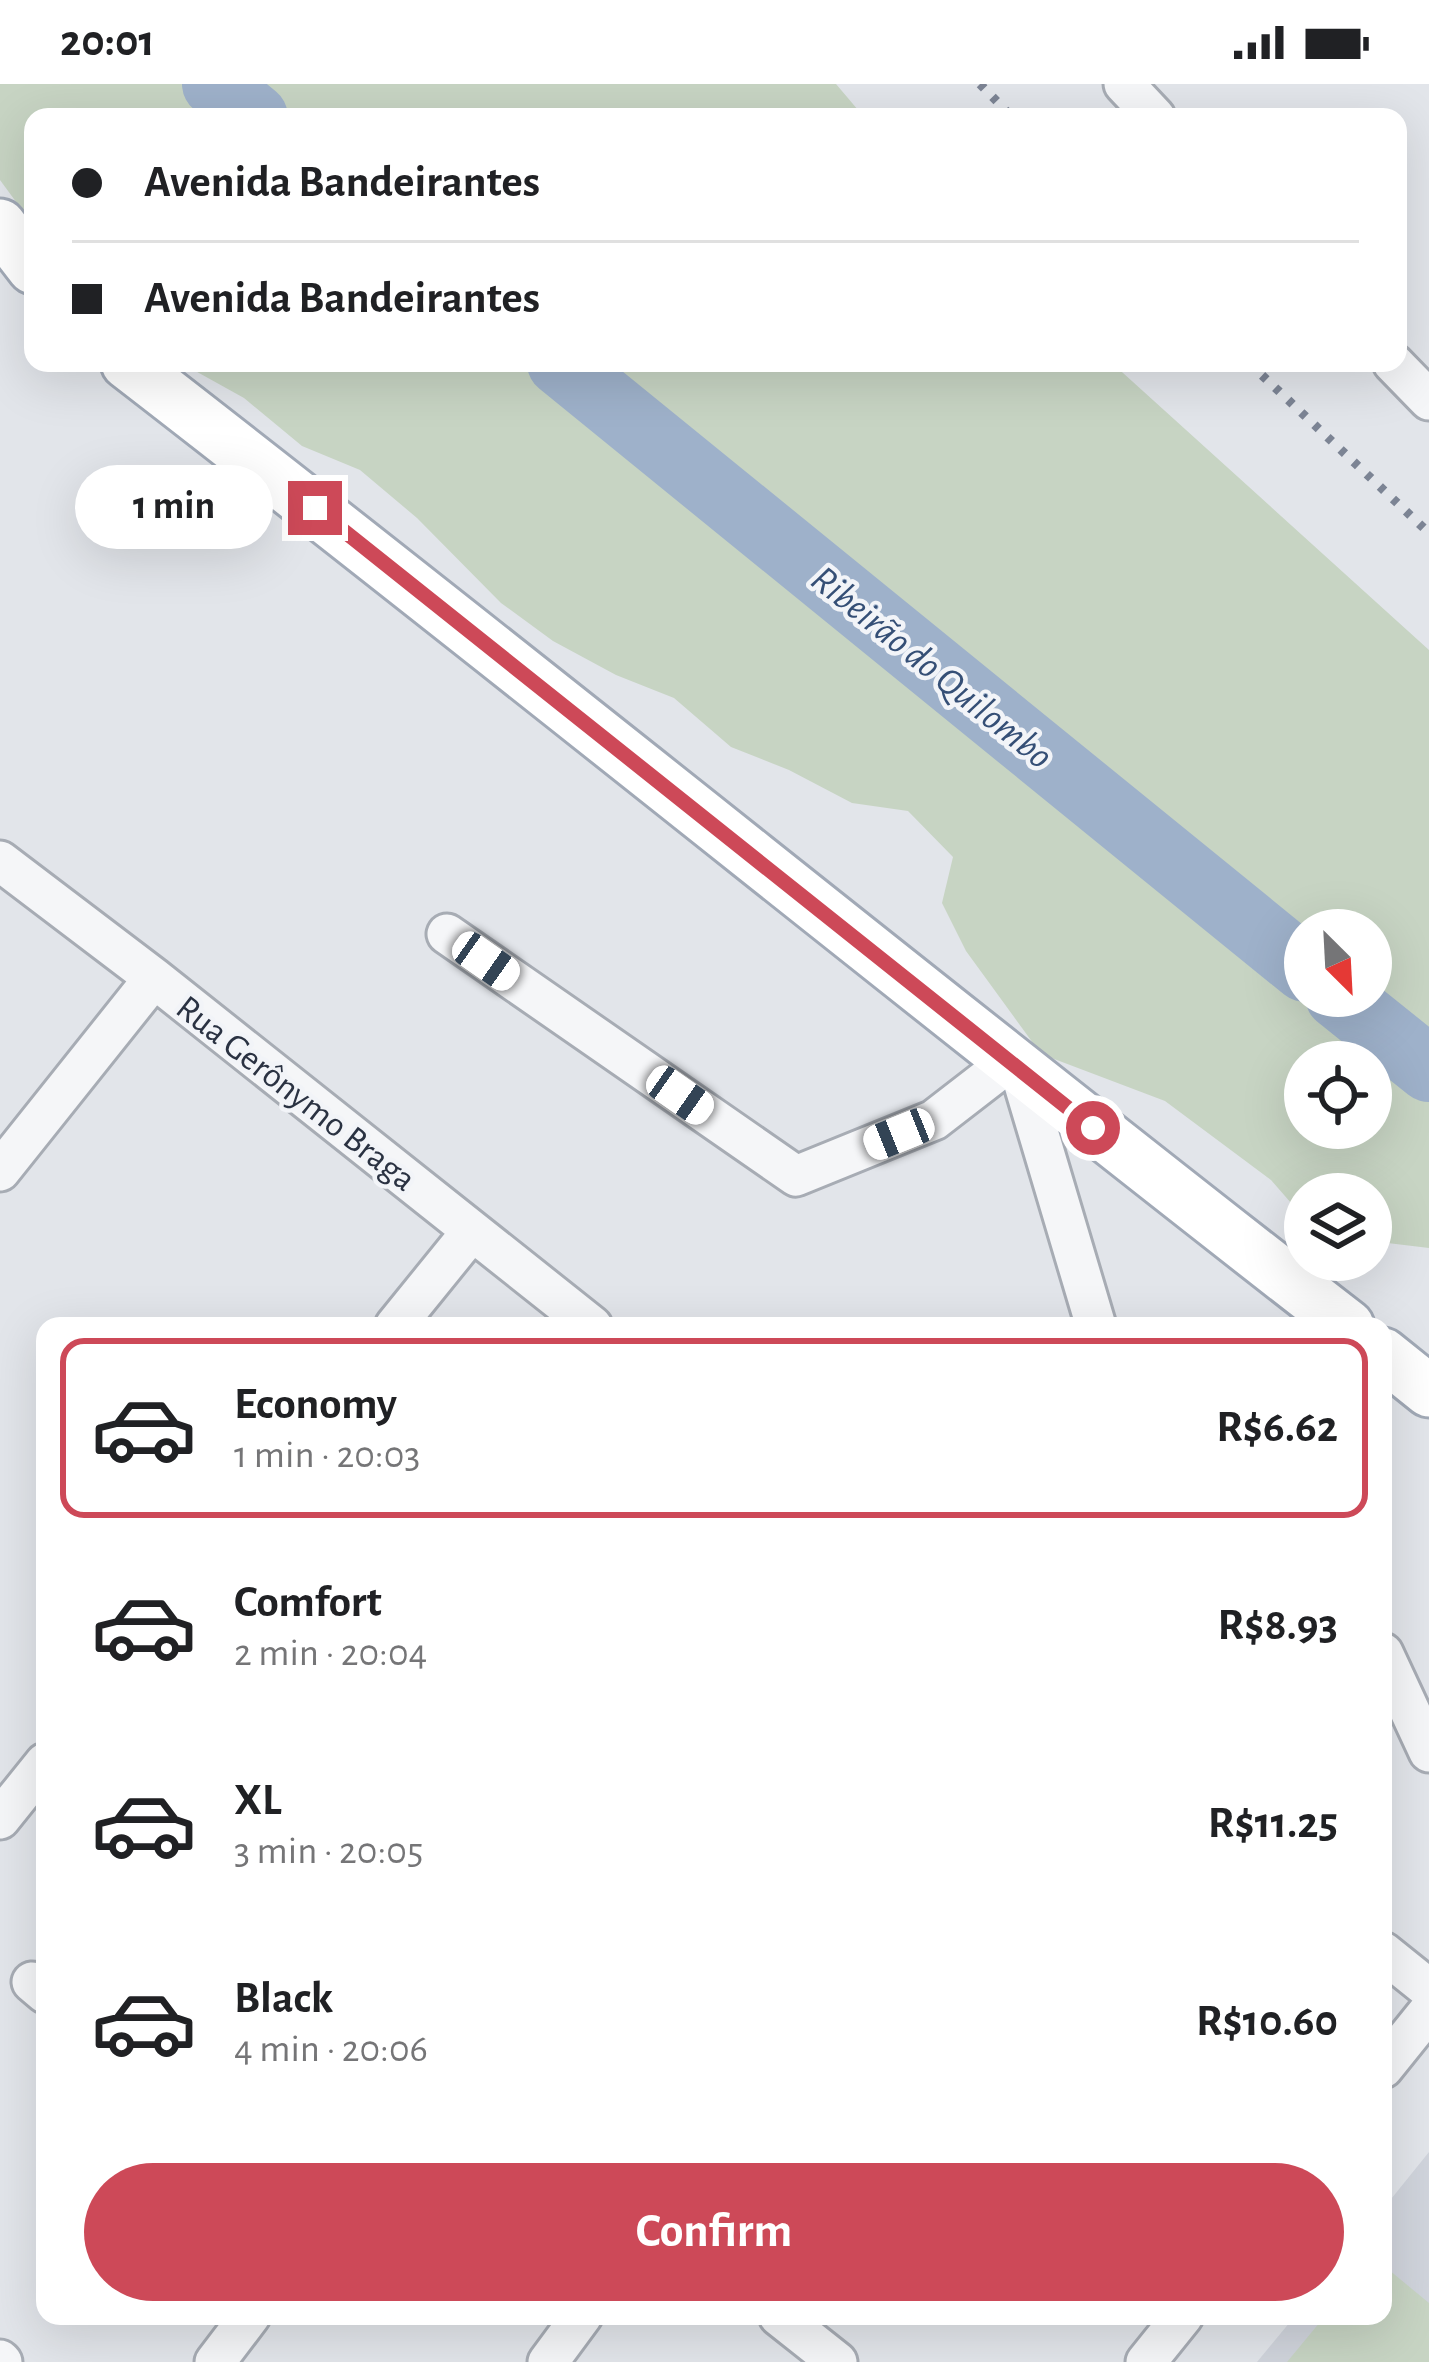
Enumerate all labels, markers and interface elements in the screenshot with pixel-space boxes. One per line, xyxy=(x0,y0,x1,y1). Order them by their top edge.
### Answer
text: 20:01 xyxy=(60,19,155,64)
text: Avenida Bandeirantes xyxy=(144,160,540,205)
text: Avenida Bandeirantes xyxy=(144,276,540,321)
callout: 1 min xyxy=(75,466,273,550)
route end xyxy=(288,481,342,535)
text: 1 min xyxy=(133,487,215,526)
water label: Ribeirão do Quilombo xyxy=(804,559,1059,777)
north arrow xyxy=(1284,909,1392,1017)
map controls xyxy=(1284,909,1392,1281)
car xyxy=(446,926,526,996)
street label: Rua Gerônymo Braga xyxy=(169,989,422,1198)
button: locate xyxy=(1284,1041,1392,1149)
car xyxy=(640,1060,720,1130)
route start xyxy=(1066,1101,1120,1155)
car xyxy=(859,1104,939,1164)
button: layers xyxy=(1284,1173,1392,1281)
icon: car xyxy=(90,1374,198,1482)
text: Economy xyxy=(234,1382,397,1427)
text: R$6.62 xyxy=(1216,1405,1338,1450)
text: 1 min · 20:03 xyxy=(234,1436,420,1475)
icon: car xyxy=(90,1572,198,1680)
text: Comfort xyxy=(234,1580,382,1625)
text: R$8.93 xyxy=(1218,1603,1338,1648)
text: 2 min · 20:04 xyxy=(234,1634,427,1673)
icon: car xyxy=(90,1770,198,1878)
text: XL xyxy=(234,1778,282,1823)
text: R$11.25 xyxy=(1208,1801,1338,1846)
text: 3 min · 20:05 xyxy=(234,1832,423,1871)
icon: car xyxy=(90,1968,198,2076)
text: Black xyxy=(234,1976,333,2021)
text: R$10.60 xyxy=(1196,1999,1338,2044)
text: 4 min · 20:06 xyxy=(234,2030,428,2069)
button: Confirm xyxy=(84,2163,1344,2301)

